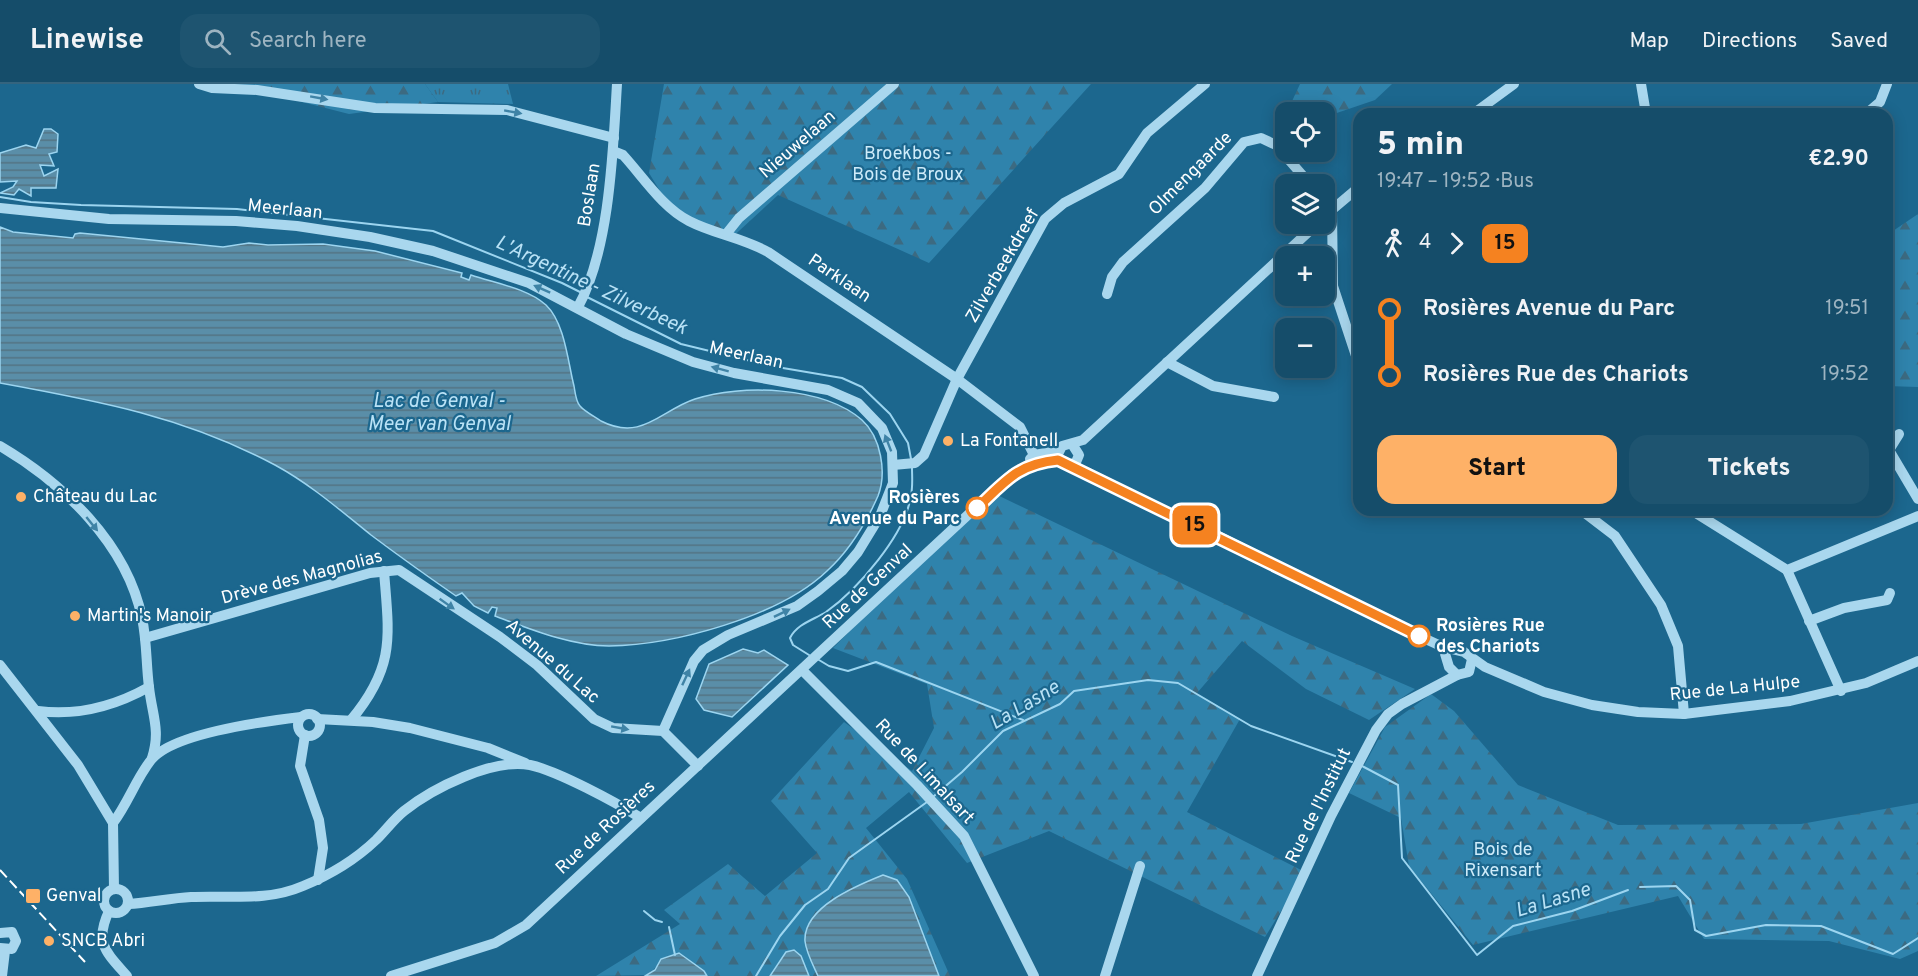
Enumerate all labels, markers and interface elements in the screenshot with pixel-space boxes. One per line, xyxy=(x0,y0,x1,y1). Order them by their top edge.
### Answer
search box xyxy=(180,14,600,68)
text: Linewise xyxy=(30,23,144,59)
icon: search xyxy=(201,25,234,58)
text: Search here xyxy=(249,28,366,55)
text: Map xyxy=(1629,28,1669,55)
text: Directions xyxy=(1702,28,1797,55)
text: Saved xyxy=(1830,28,1888,55)
one-way arrow xyxy=(310,94,329,103)
map controls xyxy=(1275,102,1335,378)
button: locate xyxy=(1275,102,1335,162)
street label: Nieuwelaan xyxy=(755,106,841,184)
one-way arrow xyxy=(504,108,523,117)
text: 5 min xyxy=(1377,125,1464,167)
street label: Olmengaarde xyxy=(1144,127,1238,221)
park label: Broekbos - Bois de Broux xyxy=(852,143,964,187)
text: €2.90 xyxy=(1808,146,1869,173)
street label: Boslaan xyxy=(574,161,606,229)
text: 19:47 – 19:52 · Bus xyxy=(1377,169,1534,195)
button: layers xyxy=(1275,174,1335,234)
street label: Meerlaan xyxy=(246,195,324,225)
street label: Zilverbeekdreef xyxy=(961,205,1045,327)
icon: walk xyxy=(1377,227,1410,260)
icon: forward xyxy=(1440,227,1473,260)
water label: L'Argentine - Zilverbeek xyxy=(491,230,692,342)
text: 4 xyxy=(1419,230,1431,256)
text: 15 xyxy=(1494,230,1516,257)
button: + xyxy=(1275,246,1335,306)
street label: Parklaan xyxy=(803,250,875,308)
one-way arrow xyxy=(534,285,551,294)
text: Rosières Avenue du Parc xyxy=(1423,296,1675,323)
text: 19:51 xyxy=(1825,296,1869,322)
button: − xyxy=(1275,318,1335,378)
street label: Meerlaan xyxy=(707,337,785,375)
text: Rosières Rue des Chariots xyxy=(1423,362,1689,389)
text: 19:52 xyxy=(1821,362,1869,388)
one-way arrow xyxy=(710,364,728,373)
water label: Lac de Genval - Meer van Genval xyxy=(368,389,511,438)
place label: La Fontanell xyxy=(960,430,1058,453)
one-way arrow xyxy=(883,434,893,452)
marker: La Fontanell xyxy=(941,434,955,448)
button: Start xyxy=(1377,435,1617,504)
button: Tickets xyxy=(1629,435,1869,504)
place label: Château du Lac xyxy=(33,486,158,509)
place label: Rosières Avenue du Parc xyxy=(829,487,960,531)
marker: Château du Lac xyxy=(14,490,28,504)
marker: Rosières Avenue du Parc xyxy=(966,497,988,519)
line badge: 15 xyxy=(1168,506,1222,544)
text: 15 xyxy=(1184,512,1206,539)
one-way arrow xyxy=(86,516,99,532)
street label: Rue de Genval xyxy=(818,539,918,635)
street label: Drève des Magnolias xyxy=(219,545,385,611)
one-way arrow xyxy=(439,598,455,609)
place label: Martin's Manoir xyxy=(87,605,211,628)
one-way arrow xyxy=(774,608,791,617)
marker: Martin's Manoir xyxy=(68,609,82,623)
street label: Avenue du Lac xyxy=(500,615,604,709)
place label: Rosières Rue des Chariots xyxy=(1436,615,1545,659)
marker: Rosières Rue des Chariots xyxy=(1408,625,1430,647)
one-way arrow xyxy=(682,669,691,686)
street label: Rue de La Hulpe xyxy=(1669,671,1801,707)
water label: La Lasne xyxy=(985,675,1065,737)
street label: Rue de Limalsart xyxy=(869,714,979,830)
one-way arrow xyxy=(611,724,630,733)
street label: Rue de l'Institut xyxy=(1281,744,1357,868)
street label: Rue de Rosières xyxy=(551,776,661,880)
park label: Bois de Rixensart xyxy=(1464,839,1542,883)
water label: La Lasne xyxy=(1512,877,1594,925)
place label: Genval xyxy=(46,885,101,908)
marker: Genval xyxy=(24,887,42,905)
place label: SNCB Abri xyxy=(61,930,145,953)
marker: SNCB Abri xyxy=(42,934,56,948)

